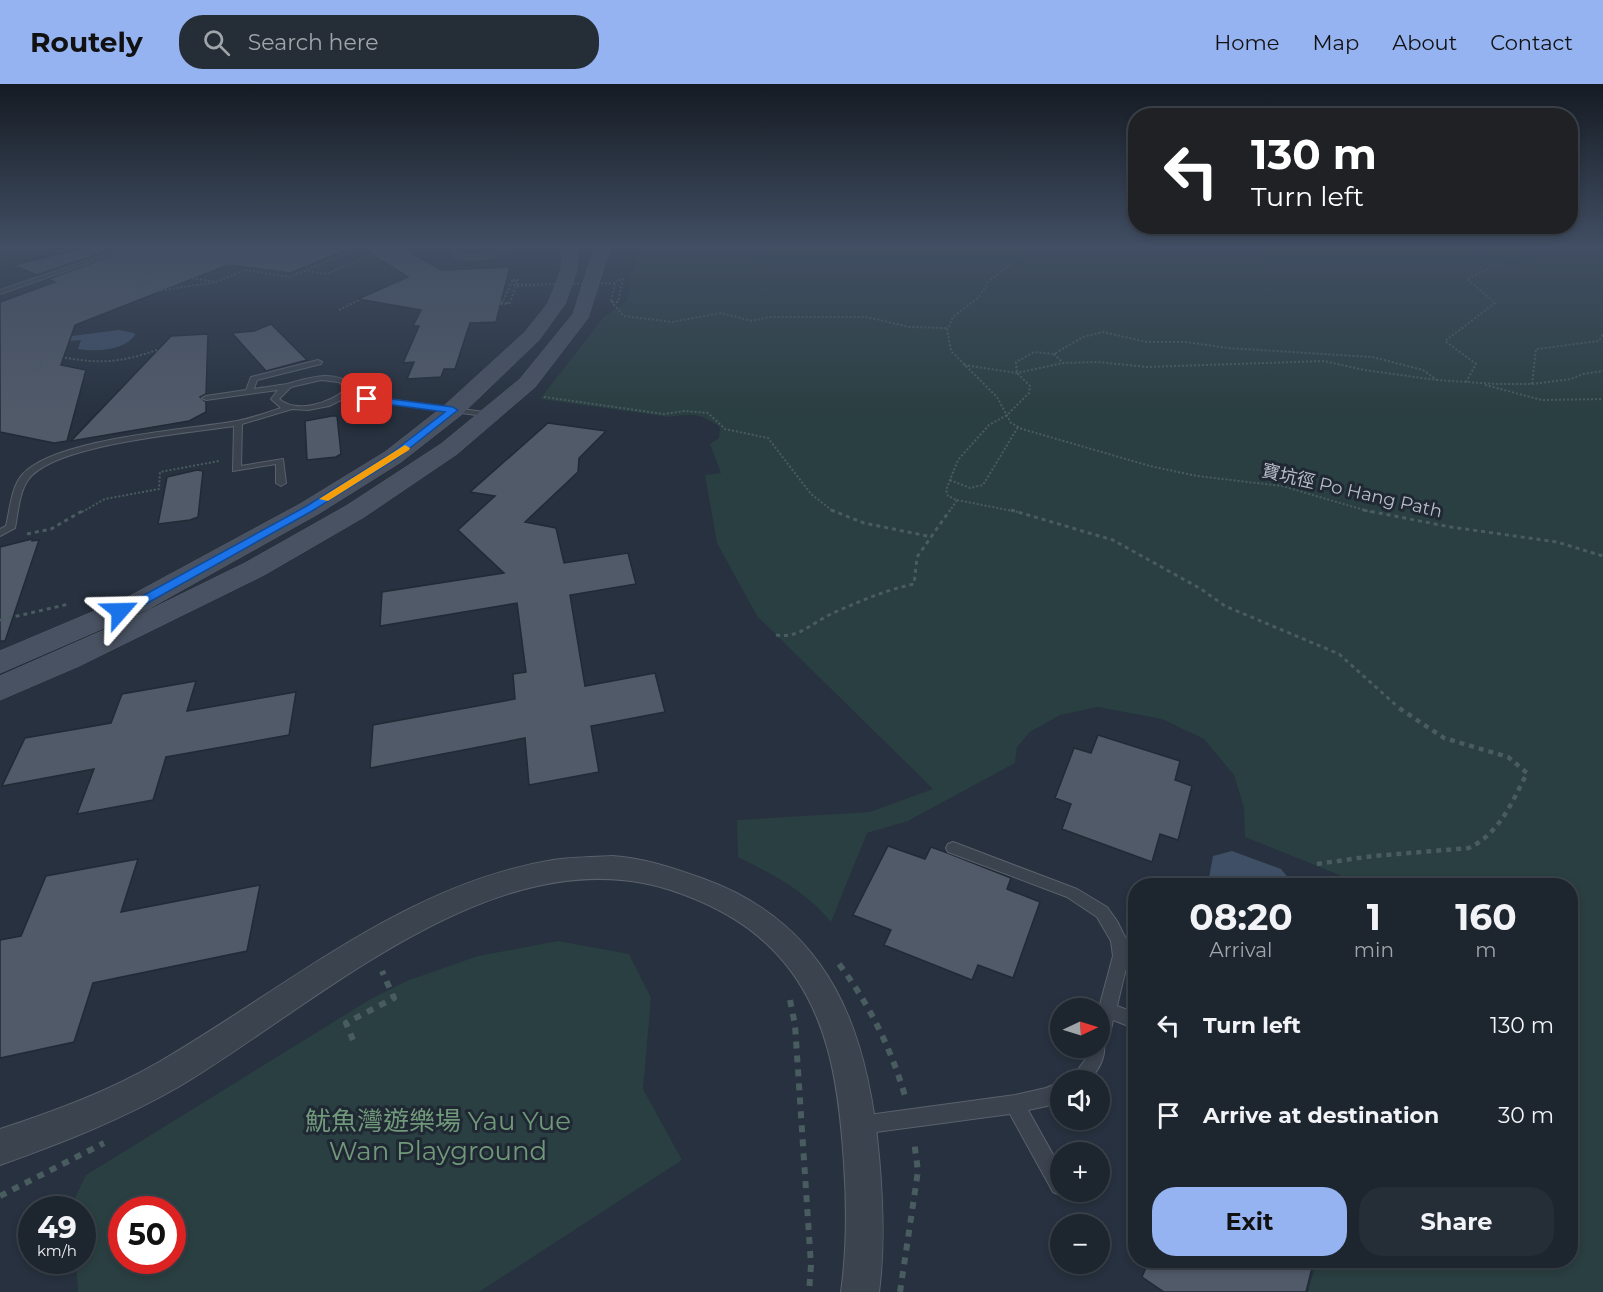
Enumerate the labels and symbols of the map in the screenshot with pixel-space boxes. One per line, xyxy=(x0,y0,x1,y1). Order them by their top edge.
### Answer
pin xyxy=(341,373,392,424)
street label: 寶坑徑 Po Hang Path xyxy=(1260,460,1444,522)
position arrow xyxy=(88,579,152,643)
north arrow xyxy=(1050,998,1110,1058)
park label: 魷魚灣遊樂場 Yau Yue Wan Playground xyxy=(305,1105,571,1167)
speed limit sign: 50 xyxy=(108,1196,186,1274)

